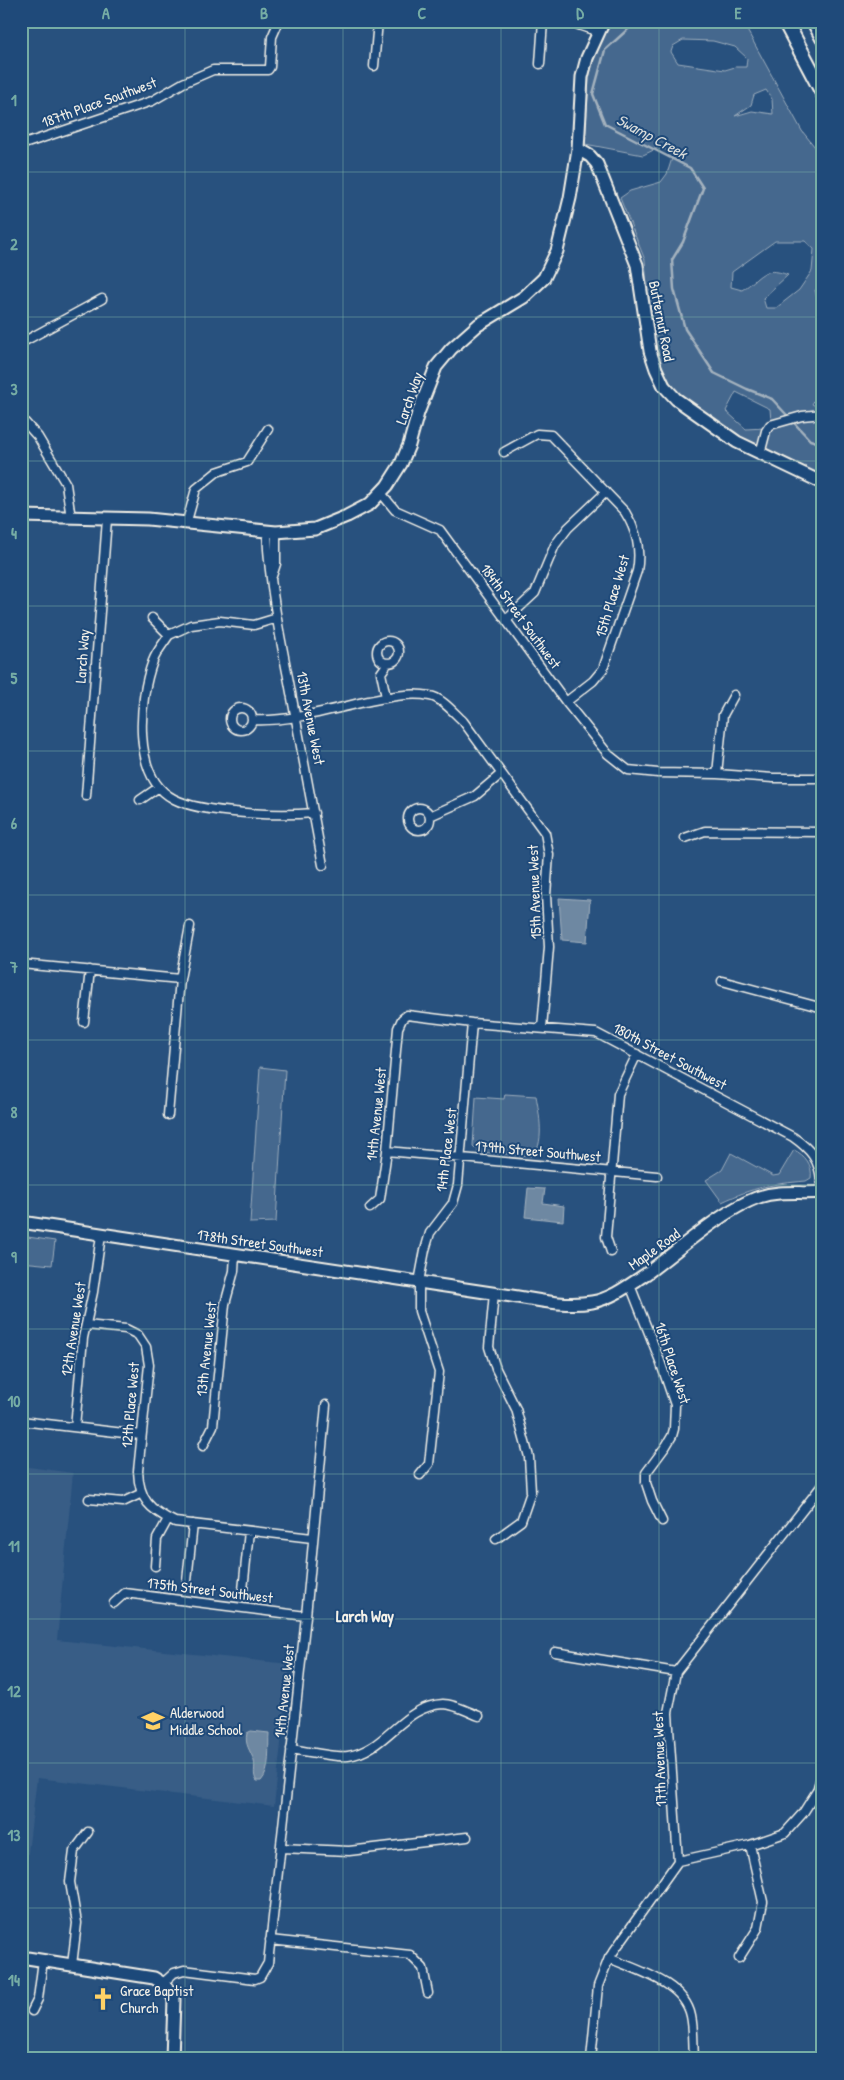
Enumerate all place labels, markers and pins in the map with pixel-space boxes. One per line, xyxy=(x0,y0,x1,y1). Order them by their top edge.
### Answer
place label: Alderwood Middle School xyxy=(170,1702,242,1740)
school or university icon: Alderwood Middle School xyxy=(140,1708,166,1734)
place label: Grace Baptist Church xyxy=(120,1980,194,2018)
church icon: Grace Baptist Church xyxy=(90,1986,116,2012)

